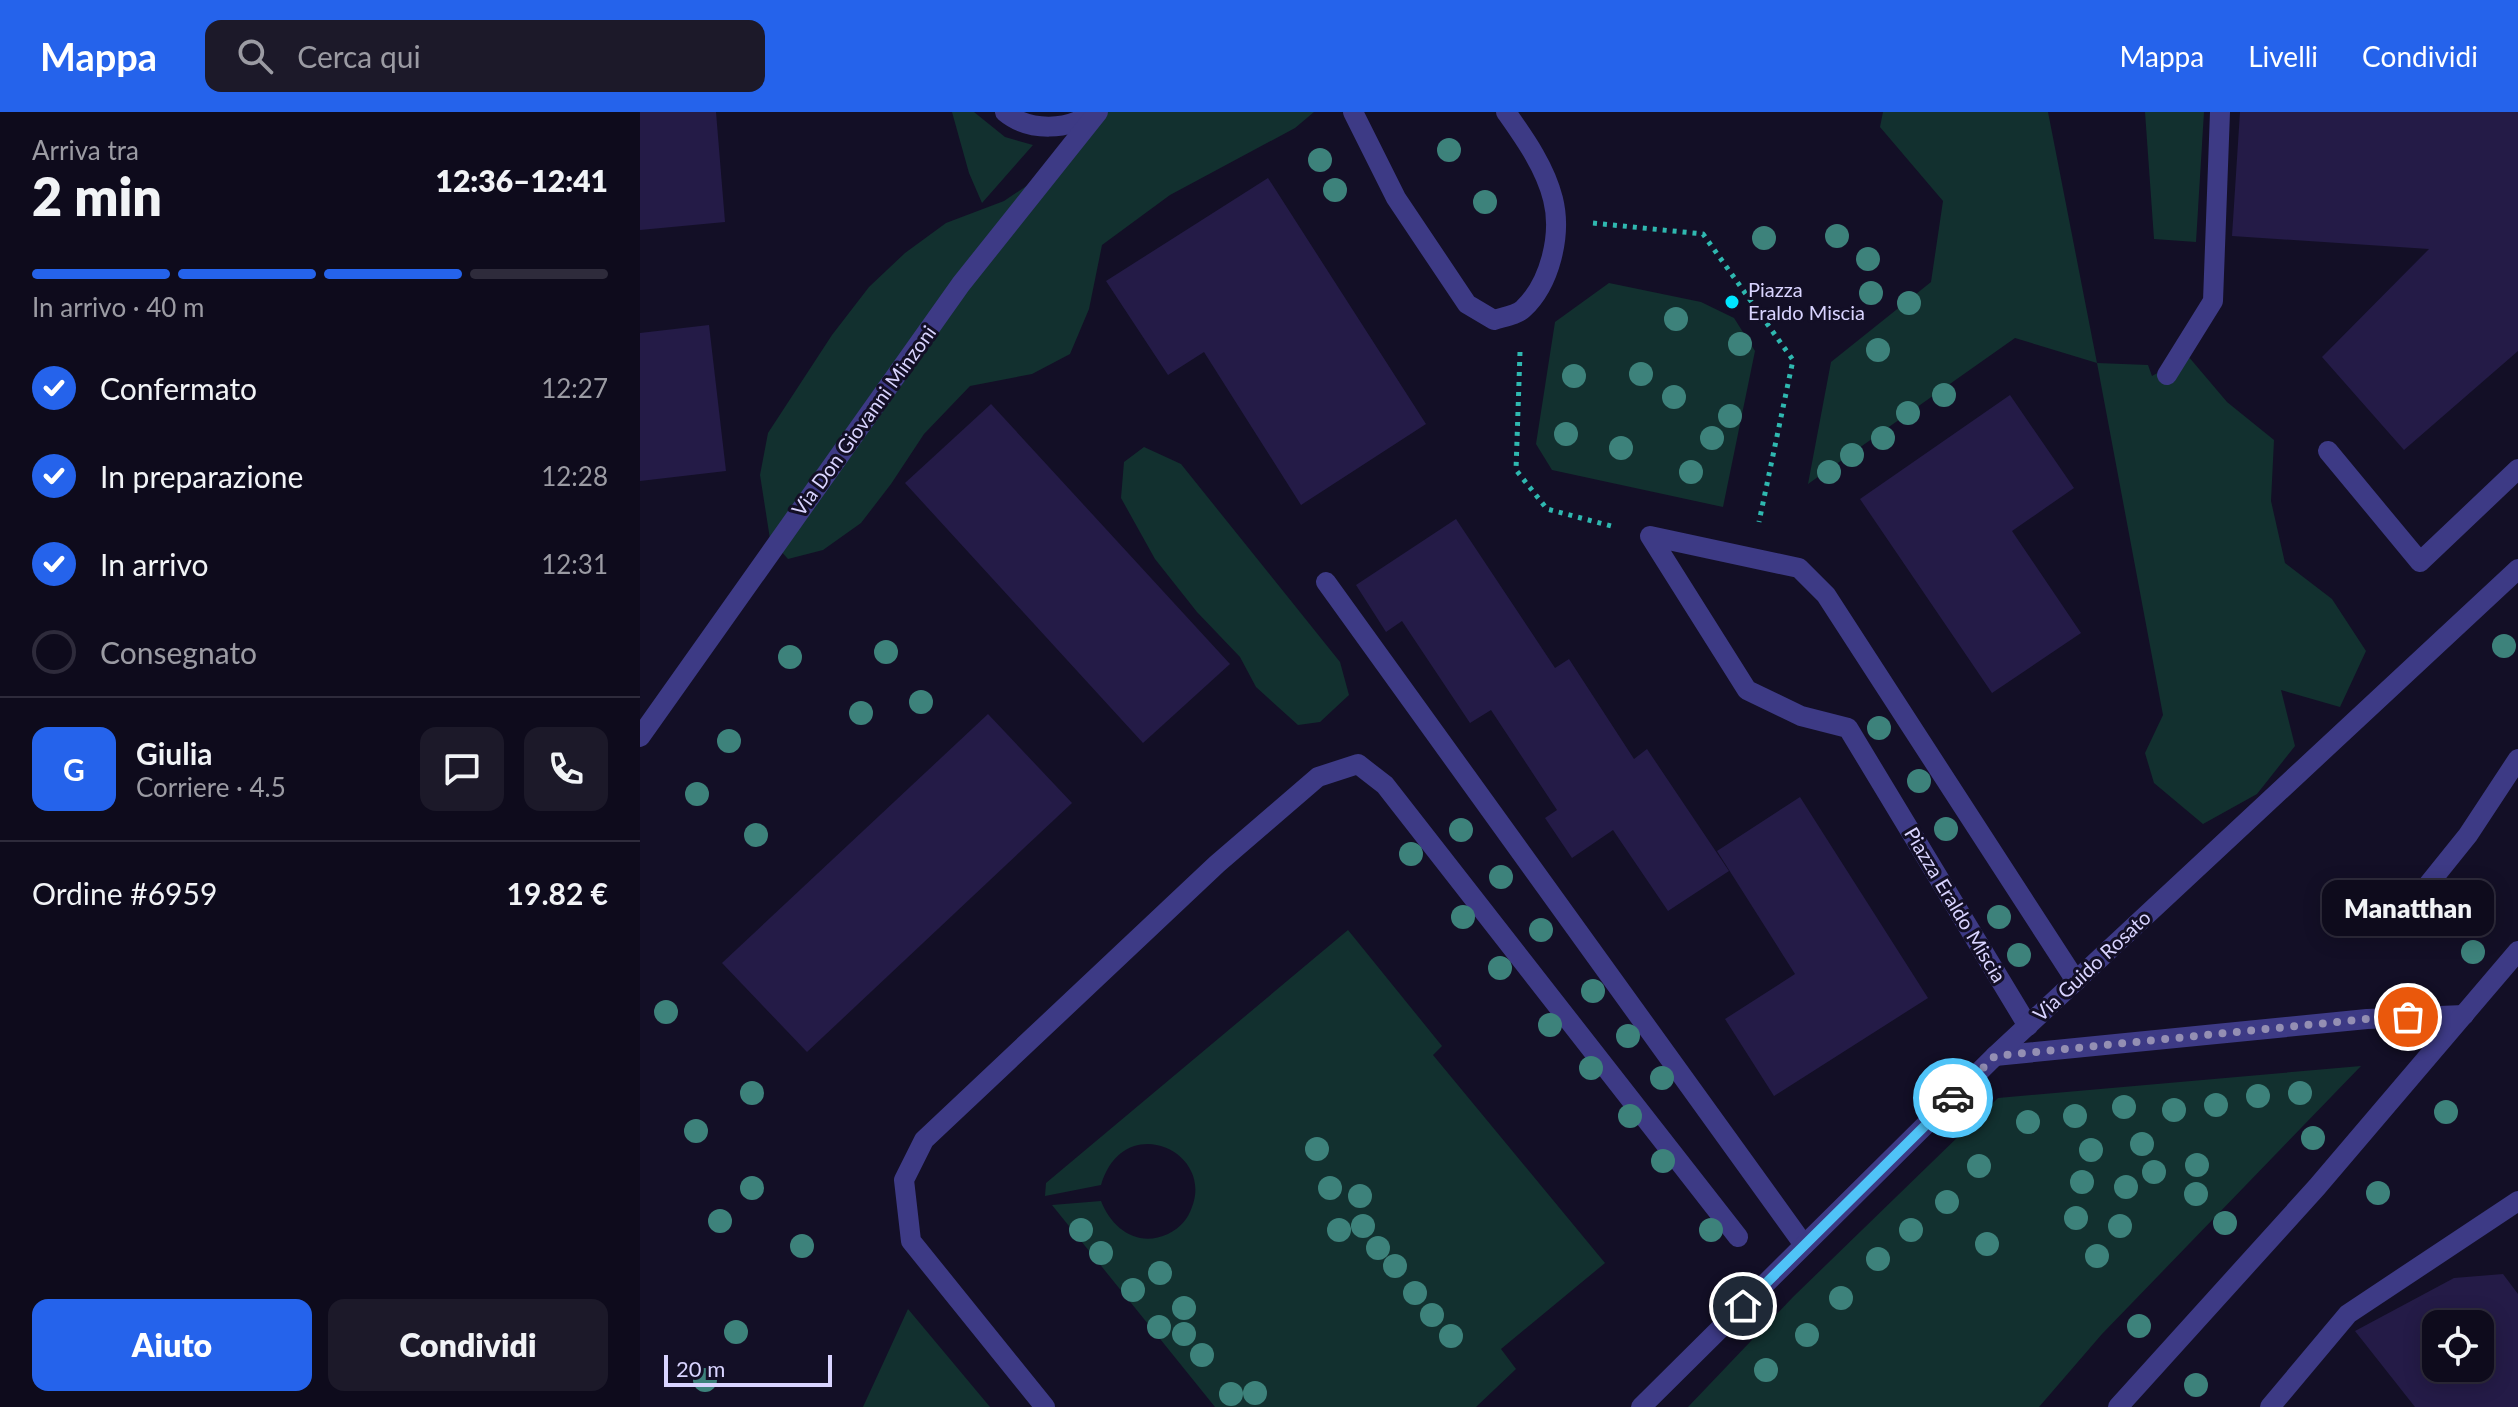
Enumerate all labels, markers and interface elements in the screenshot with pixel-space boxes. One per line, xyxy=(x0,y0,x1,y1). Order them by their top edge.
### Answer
search box xyxy=(205,20,765,92)
text: Mappa xyxy=(40,33,157,79)
icon: search xyxy=(233,34,277,78)
text: Cerca qui xyxy=(297,38,421,74)
text: Mappa xyxy=(2119,39,2204,73)
text: Livelli xyxy=(2248,39,2318,73)
text: Condividi xyxy=(2362,39,2478,73)
text: Arriva tra xyxy=(32,134,139,166)
text: 12:36–12:41 xyxy=(435,162,608,198)
text: 2 min xyxy=(32,165,162,227)
place label: Piazza Eraldo Miscia xyxy=(1748,277,1865,324)
text: In arrivo · 40 m xyxy=(32,291,204,323)
marker: Piazza Eraldo Miscia xyxy=(1723,293,1741,311)
street label: Via Don Giovanni Minzoni xyxy=(786,321,940,520)
icon: check xyxy=(32,366,76,410)
text: Confermato xyxy=(100,370,257,406)
text: 12:27 xyxy=(541,372,608,404)
icon: check xyxy=(32,454,76,498)
text: In preparazione xyxy=(100,458,303,494)
text: 12:28 xyxy=(541,460,608,492)
icon: check xyxy=(32,542,76,586)
text: In arrivo xyxy=(100,546,209,582)
text: 12:31 xyxy=(541,548,608,580)
text: Consegnato xyxy=(100,634,257,670)
button: chat xyxy=(420,727,504,811)
button: phone xyxy=(524,727,608,811)
text: Giulia xyxy=(136,735,213,771)
text: G xyxy=(63,751,85,787)
text: Corriere · 4.5 xyxy=(136,771,286,803)
street label: Piazza Eraldo Miscia xyxy=(1900,823,2012,986)
text: Ordine #6959 xyxy=(32,875,217,911)
text: 19.82 € xyxy=(507,875,608,911)
callout: Manatthan xyxy=(2322,881,2494,937)
text: Manatthan xyxy=(2344,892,2472,924)
street label: Via Guido Rosato xyxy=(2028,905,2155,1026)
pin xyxy=(2374,983,2442,1051)
icon: bag xyxy=(2386,995,2430,1039)
courier xyxy=(1913,1058,1993,1138)
icon: car xyxy=(1931,1076,1975,1120)
pin xyxy=(1709,1272,1777,1340)
icon: home xyxy=(1721,1284,1765,1328)
button: Aiuto xyxy=(32,1299,312,1391)
button: Condividi xyxy=(328,1299,608,1391)
map controls xyxy=(2422,1310,2494,1382)
button: locate xyxy=(2422,1310,2494,1382)
scale bar xyxy=(664,1351,832,1387)
text: 20 m xyxy=(676,1355,725,1382)

